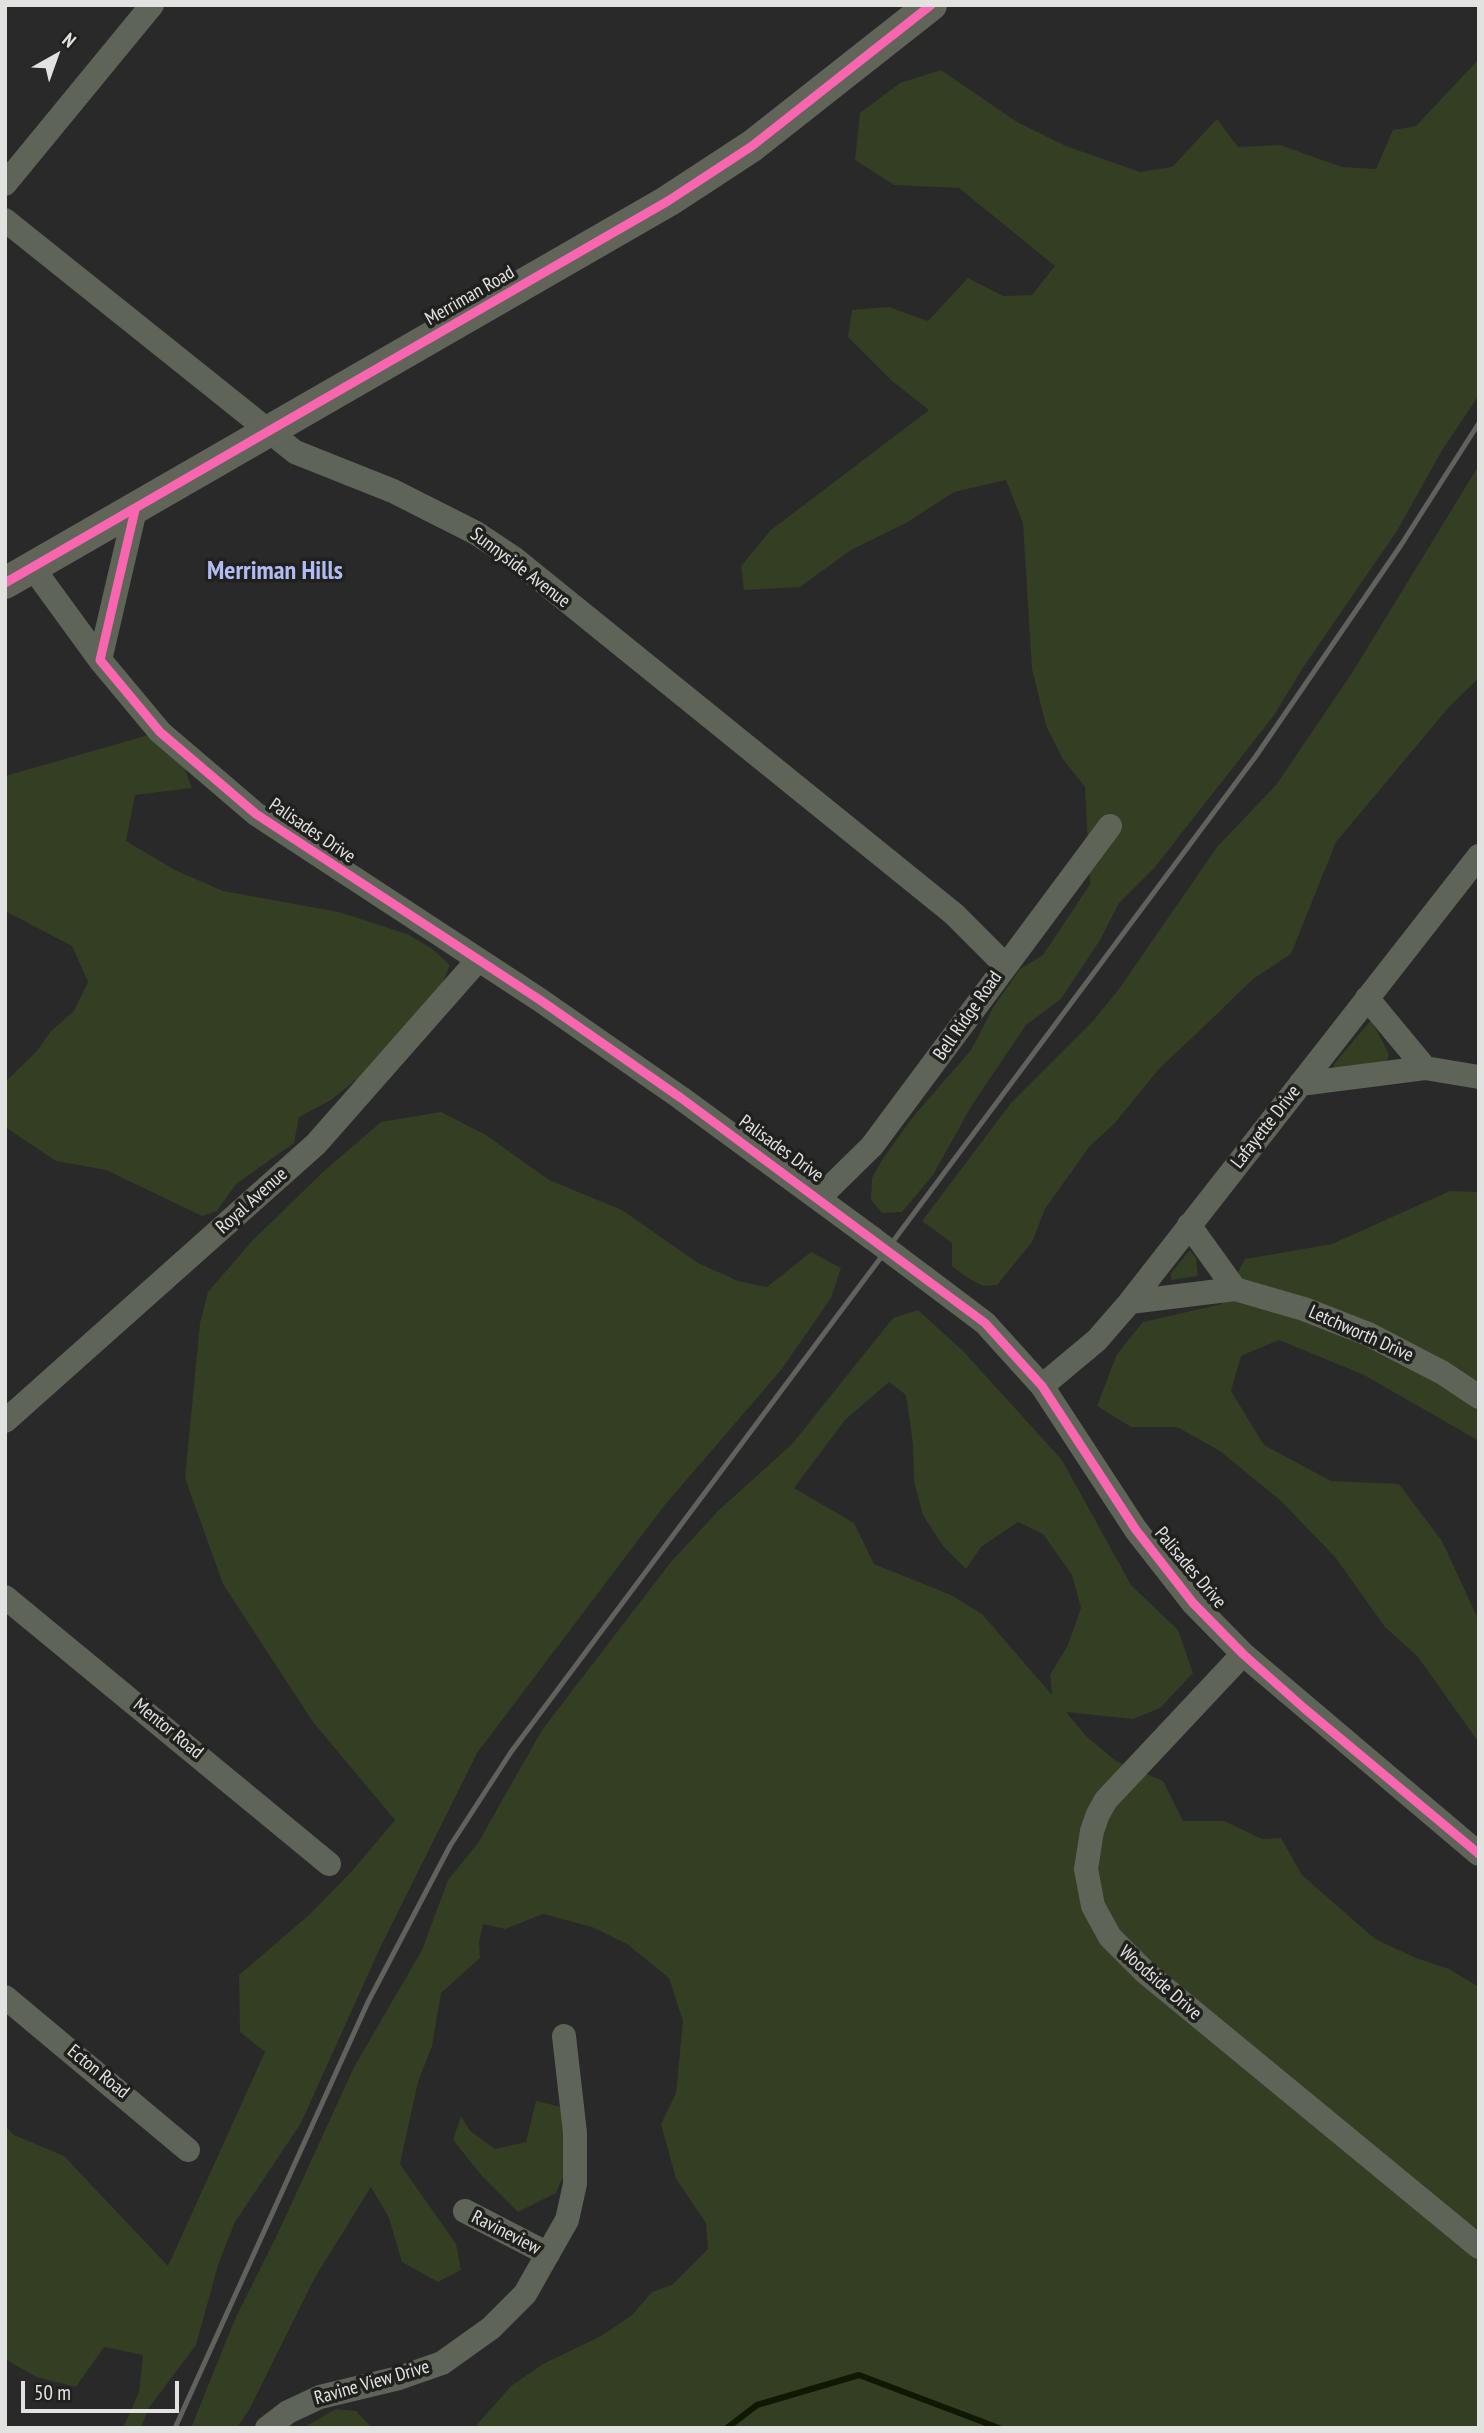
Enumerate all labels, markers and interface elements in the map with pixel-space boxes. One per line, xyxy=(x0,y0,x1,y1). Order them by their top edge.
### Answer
north arrow xyxy=(21,21,91,91)
text: N xyxy=(58,27,81,52)
street label: Merriman Road xyxy=(421,261,519,331)
street label: Sunnyside Avenue xyxy=(466,523,574,613)
district label: Merriman Hills xyxy=(207,556,343,588)
street label: Palisades Drive xyxy=(264,794,360,868)
street label: Bell Ridge Road xyxy=(929,967,1007,1065)
street label: Lafayette Drive xyxy=(1226,1081,1306,1173)
street label: Palisades Drive xyxy=(734,1111,828,1187)
street label: Royal Avenue xyxy=(212,1163,292,1239)
street label: Letchworth Drive xyxy=(1305,1301,1417,1367)
street label: Palisades Drive xyxy=(1149,1523,1231,1613)
street label: Mentor Road xyxy=(128,1694,208,1764)
street label: Woodside Drive xyxy=(1114,1941,1206,2025)
street label: Ecton Road xyxy=(62,2040,134,2104)
street label: Ravineview xyxy=(468,2206,544,2260)
street label: Ravine View Drive xyxy=(312,2356,432,2410)
scale bar xyxy=(24,2366,182,2410)
text: 50 m xyxy=(34,2379,71,2406)

